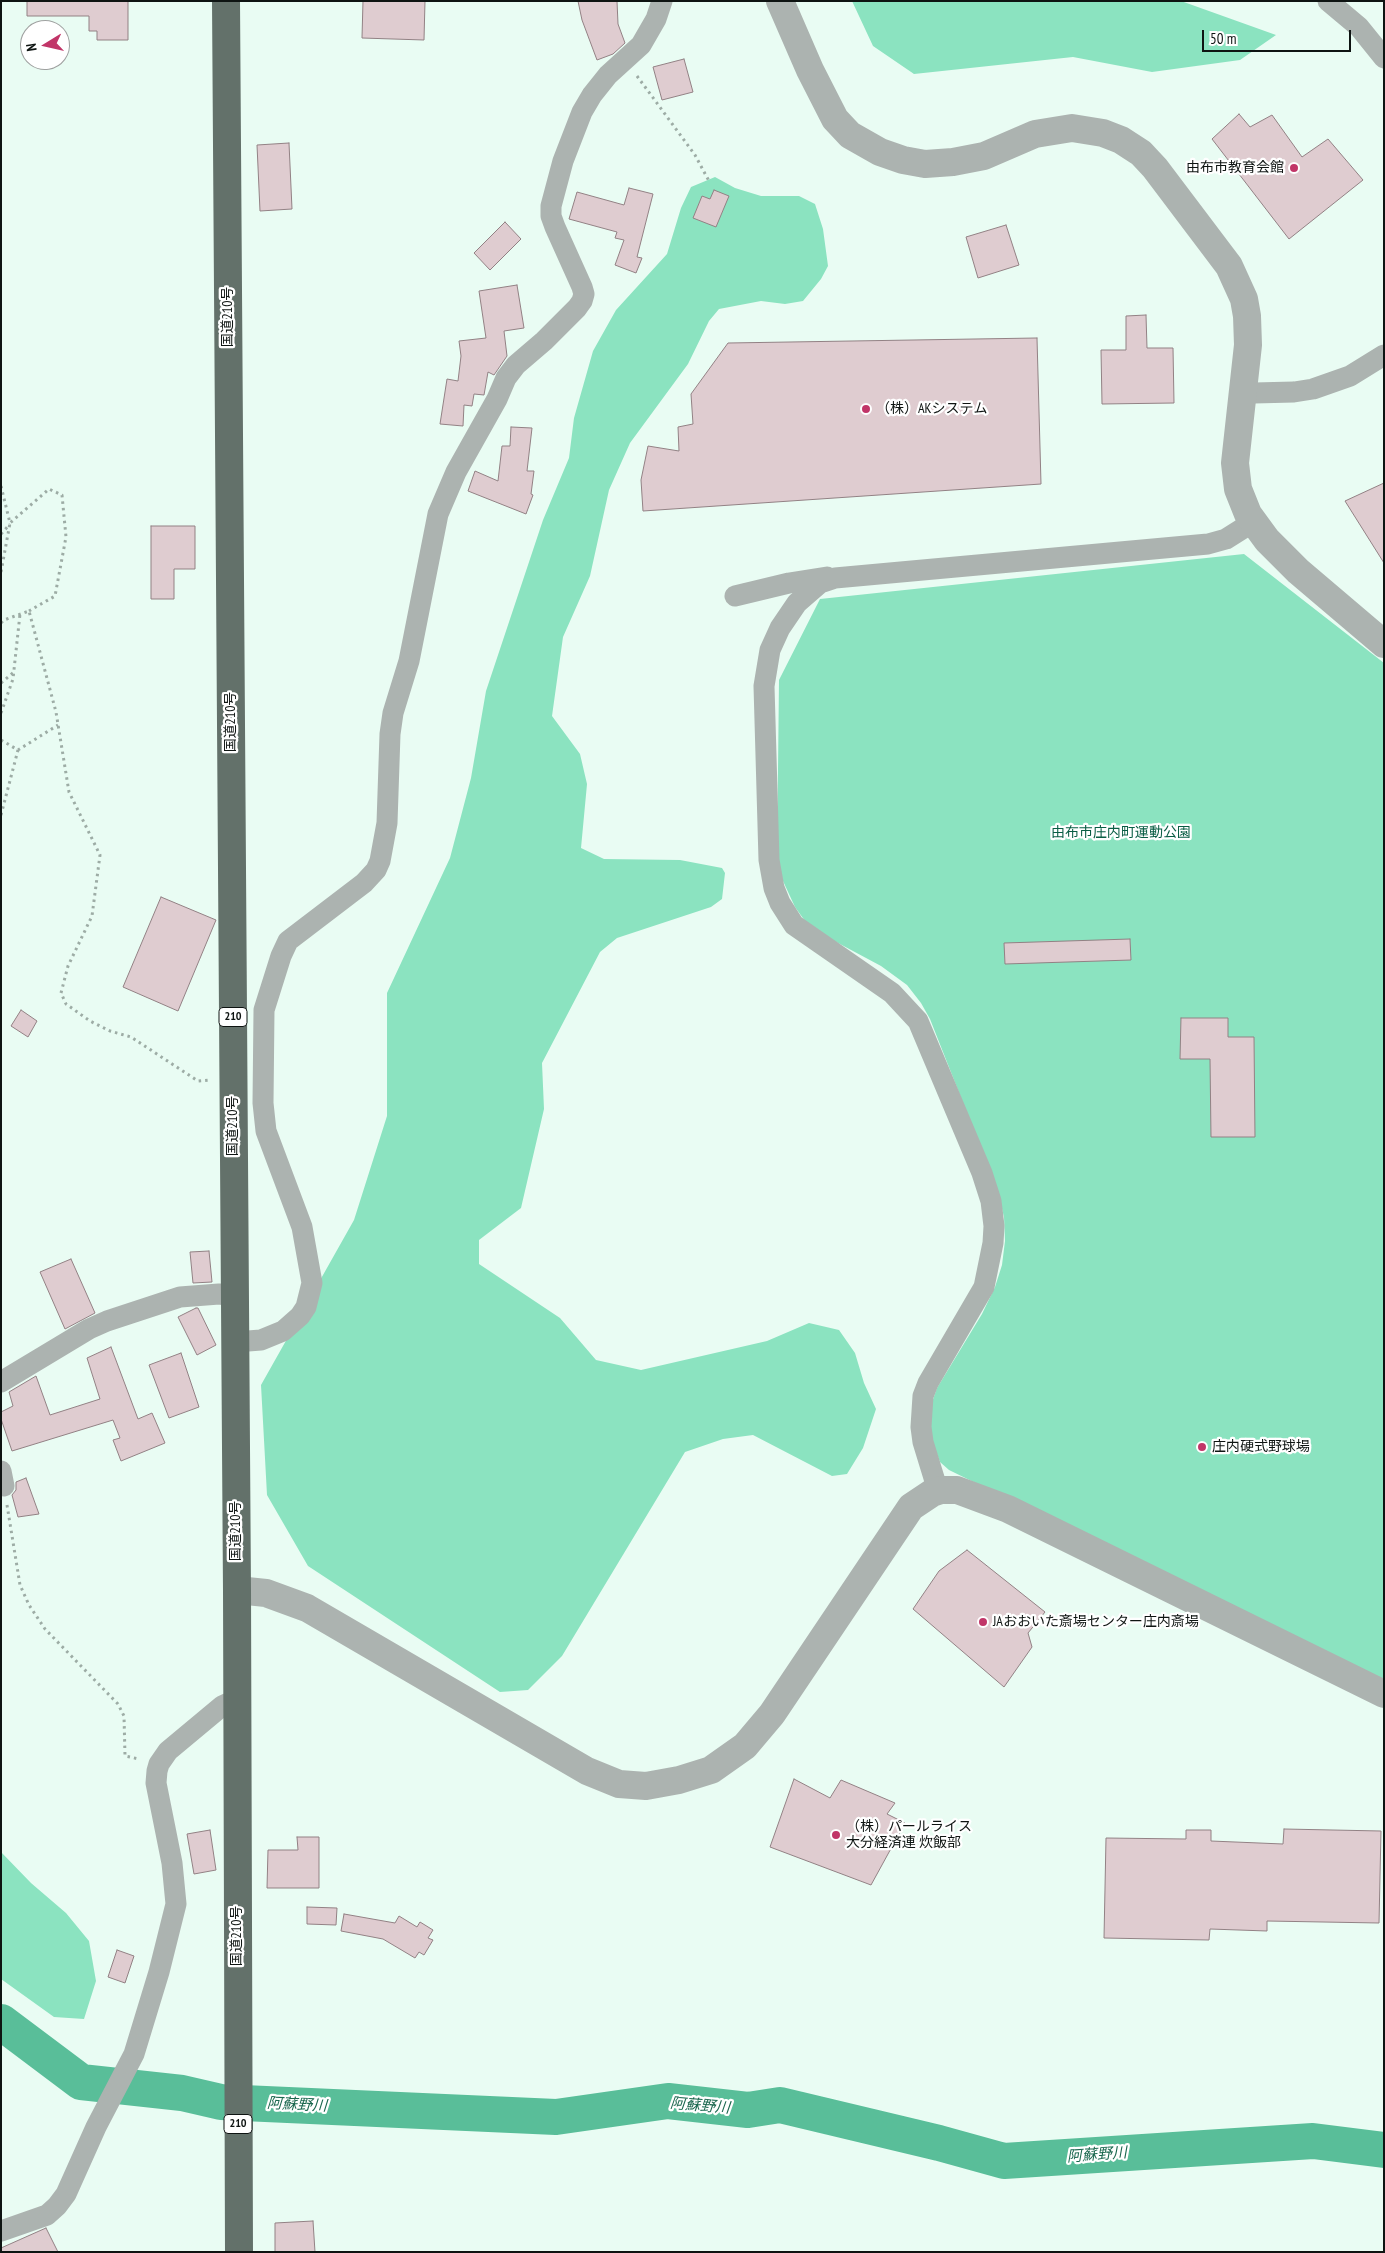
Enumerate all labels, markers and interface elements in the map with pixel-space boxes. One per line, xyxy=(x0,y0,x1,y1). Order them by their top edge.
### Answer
north arrow xyxy=(20,20,70,70)
scale bar xyxy=(1205,20,1354,52)
text: 50 m xyxy=(1210,29,1236,48)
text: N xyxy=(22,42,41,52)
place label: 由布市教育会館 xyxy=(1186,160,1284,176)
marker: 由布市教育会館 xyxy=(1288,162,1300,174)
street label: 国道210号 xyxy=(220,287,236,347)
place label: （株）AKシステム xyxy=(876,401,988,417)
marker: （株）AKシステム xyxy=(860,403,872,415)
street label: 国道210号 xyxy=(223,692,239,752)
park label: 由布市庄内町運動公園 xyxy=(1051,825,1191,841)
road number: 210 xyxy=(219,1008,247,1026)
street label: 国道210号 xyxy=(225,1096,241,1156)
place label: 庄内硬式野球場 xyxy=(1212,1439,1310,1455)
marker: 庄内硬式野球場 xyxy=(1196,1441,1208,1453)
street label: 国道210号 xyxy=(228,1501,244,1561)
place label: JAおおいた斎場センター庄内斎場 xyxy=(993,1614,1199,1630)
marker: JAおおいた斎場センター庄内斎場 xyxy=(977,1616,989,1628)
place label: （株）パールライス 大分経済連 炊飯部 xyxy=(846,1819,972,1851)
marker: （株）パールライス 大分経済連 炊飯部 xyxy=(830,1829,842,1841)
street label: 国道210号 xyxy=(229,1906,245,1966)
water label: 阿蘇野川 xyxy=(267,2094,327,2116)
water label: 阿蘇野川 xyxy=(669,2094,731,2118)
road number: 210 xyxy=(224,2114,252,2134)
water label: 阿蘇野川 xyxy=(1066,2144,1128,2166)

